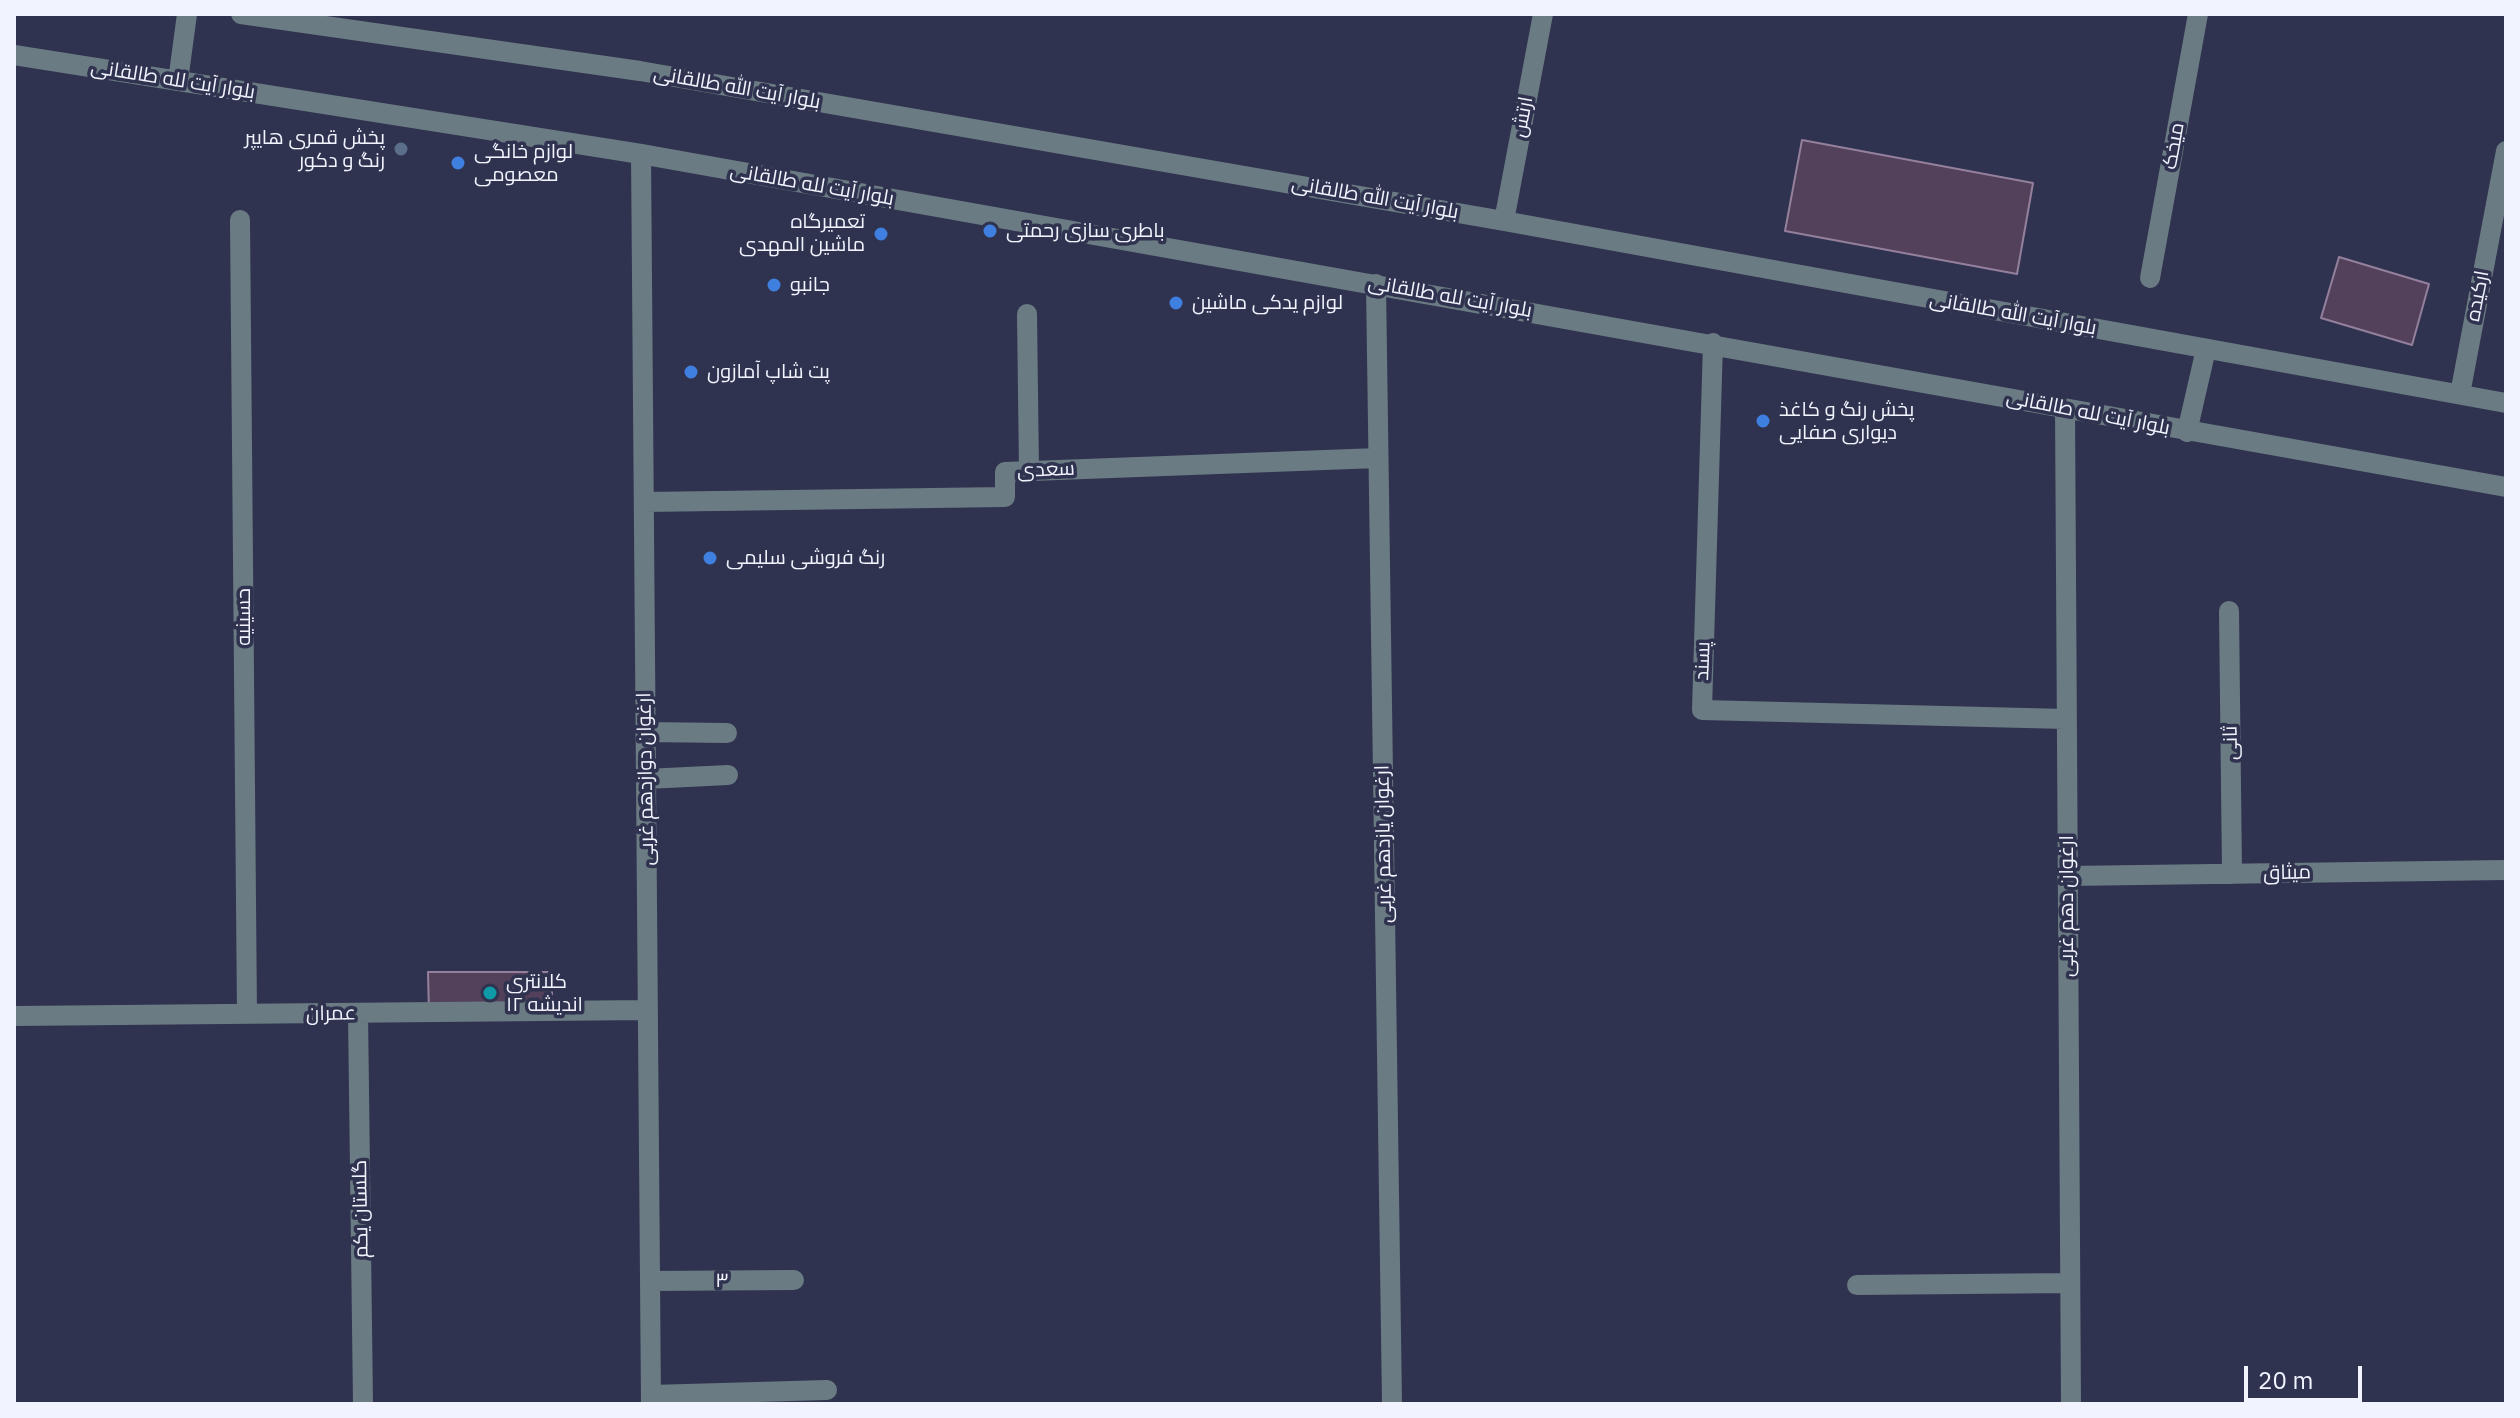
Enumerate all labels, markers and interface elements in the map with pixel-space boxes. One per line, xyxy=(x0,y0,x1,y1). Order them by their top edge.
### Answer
street label: بلوار آیت لله طالقانی xyxy=(89,55,257,105)
street label: بلوار آیت الله طالقانی xyxy=(652,61,822,115)
street label: ارتش xyxy=(1507,95,1539,139)
street label: میخک xyxy=(2158,121,2190,171)
place label: پخش قمری هایپر رنگ و دکور xyxy=(245,126,385,173)
marker: پخش قمری هایپر رنگ و دکور xyxy=(392,140,410,158)
place label: لوازم خانگی معصومی xyxy=(474,140,573,187)
marker: لوازم خانگی معصومی xyxy=(449,154,467,172)
street label: بلوار آیت لله طالقانی xyxy=(728,159,896,211)
street label: بلوار آیت الله طالقانی xyxy=(1290,171,1460,225)
place label: تعمیرگاه ماشین المهدی xyxy=(739,210,865,257)
place label: باطری سازی رحمتی xyxy=(1006,219,1164,243)
marker: باطری سازی رحمتی xyxy=(981,222,999,240)
marker: تعمیرگاه ماشین المهدی xyxy=(872,225,890,243)
street label: ارکیده xyxy=(2461,268,2495,324)
street label: بلوار آیت لله طالقانی xyxy=(1366,271,1534,323)
place label: جانبو xyxy=(790,273,830,297)
marker: جانبو xyxy=(765,276,783,294)
street label: بلوار آیت الله طالقانی xyxy=(1928,287,2098,341)
place label: لوازم یدکی ماشین xyxy=(1192,291,1343,315)
marker: لوازم یدکی ماشین xyxy=(1167,294,1185,312)
place label: پت شاپ آمازون xyxy=(707,360,830,384)
marker: پت شاپ آمازون xyxy=(682,363,700,381)
street label: بلوار آیت لله طالقانی xyxy=(2004,385,2172,441)
place label: پخش رنگ و کاغذ دیواری صفایی xyxy=(1779,398,1914,445)
marker: پخش رنگ و کاغذ دیواری صفایی xyxy=(1754,412,1772,430)
street label: سعدی xyxy=(1017,457,1075,483)
place label: رنگ فروشی سلیمی xyxy=(726,546,885,570)
marker: رنگ فروشی سلیمی xyxy=(701,549,719,567)
street label: حسینیه xyxy=(232,588,256,646)
street label: پسند xyxy=(1690,641,1716,681)
street label: ارغوان دوازدهم غربی xyxy=(632,692,660,866)
street label: ثانی xyxy=(2219,726,2243,760)
street label: ارغوان یازدهم غربی xyxy=(1371,765,1397,923)
street label: ارغوان دهم غربی xyxy=(2055,835,2079,977)
street label: میثاق xyxy=(2263,861,2311,885)
place label: کلانتری ۱۲ اندیشه xyxy=(506,970,583,1017)
marker: کلانتری ۱۲ اندیشه xyxy=(481,984,499,1002)
street label: عمران xyxy=(306,1002,356,1026)
street label: گلستان یکم xyxy=(348,1160,374,1258)
street label: ۳ xyxy=(715,1269,729,1293)
scale bar xyxy=(2248,1350,2366,1400)
text: 20 m xyxy=(2258,1364,2313,1396)

